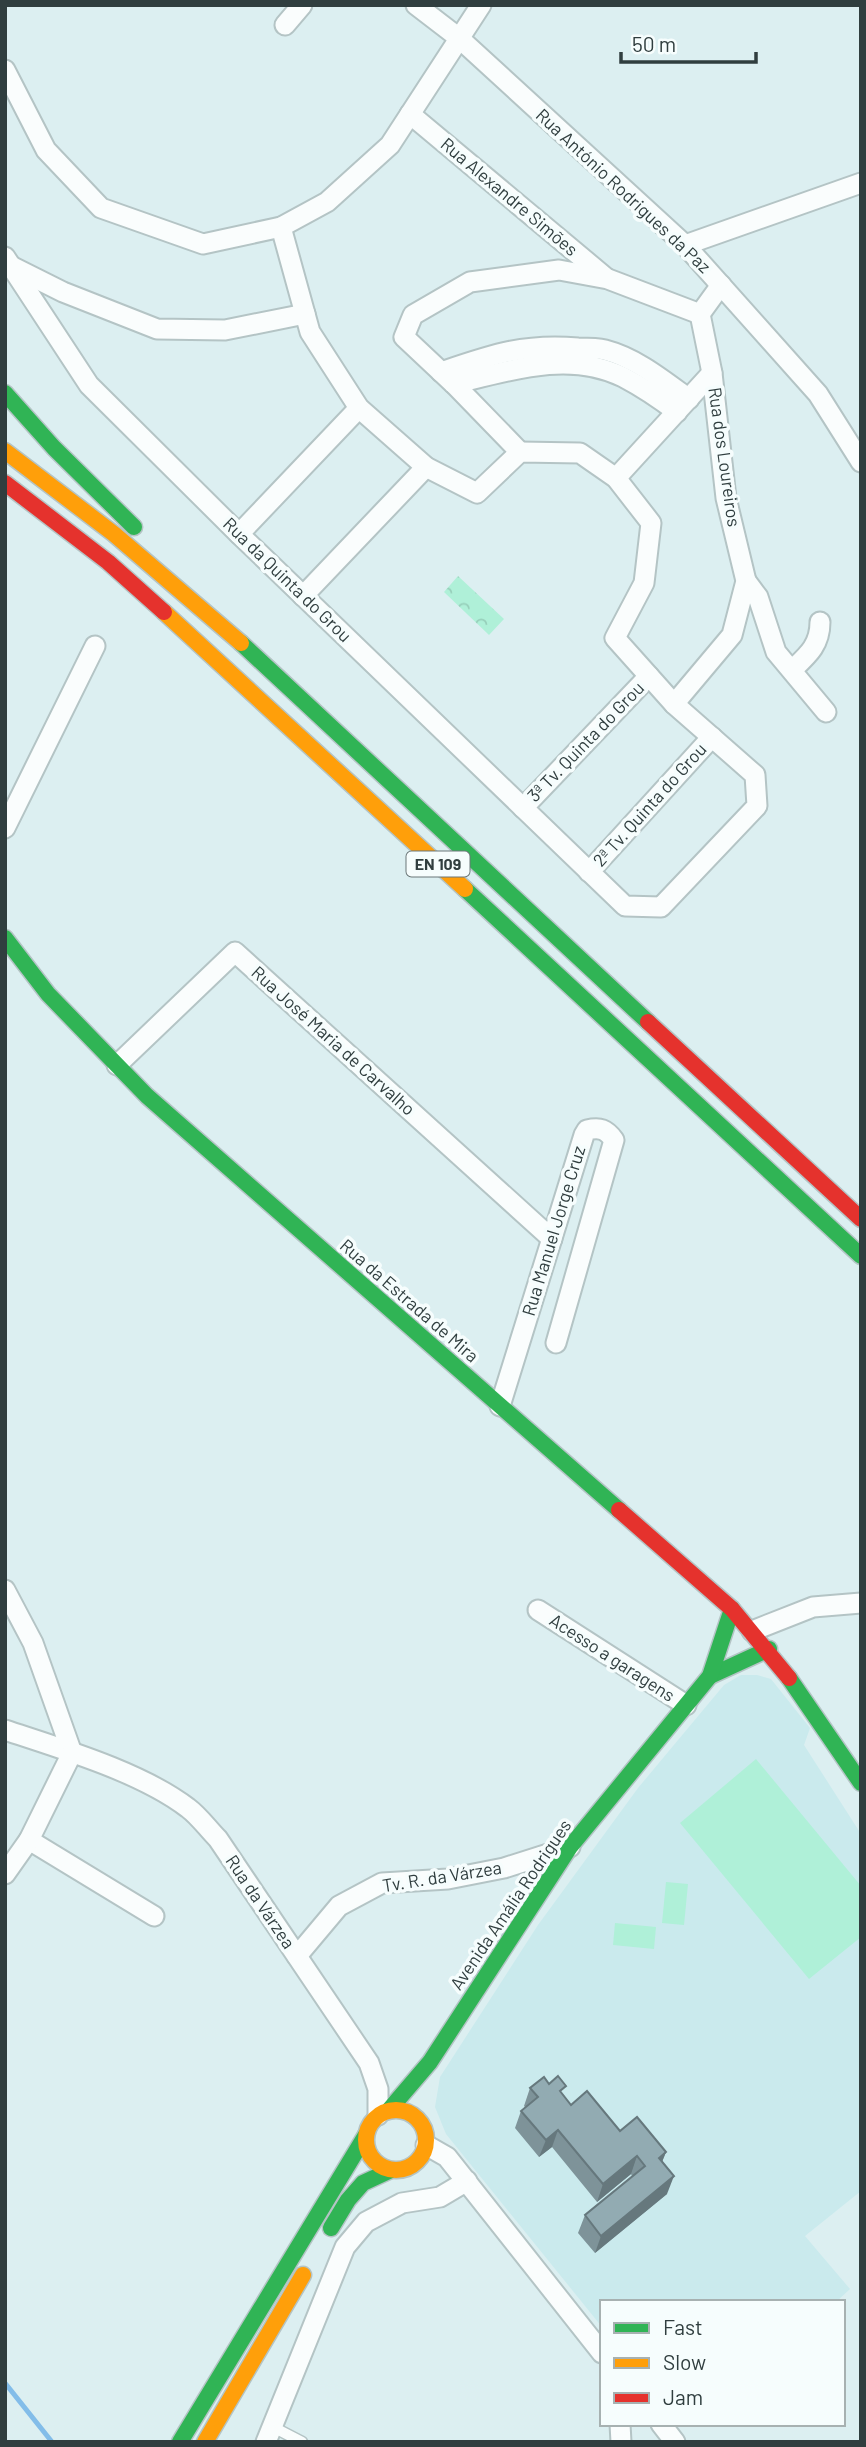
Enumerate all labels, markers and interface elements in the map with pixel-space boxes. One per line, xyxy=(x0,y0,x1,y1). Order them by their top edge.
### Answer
scale bar xyxy=(621,21,756,65)
text: 50 m xyxy=(632,31,676,56)
street label: Rua António Rodrigues da Paz xyxy=(532,103,716,277)
street label: Rua Alexandre Simões xyxy=(437,132,583,260)
street label: Rua dos Loureiros xyxy=(704,386,746,528)
street label: Rua da Quinta do Grou xyxy=(219,512,356,646)
street label: 3ª Tv. Quinta do Grou xyxy=(522,677,648,806)
street label: 2ª Tv. Quinta do Grou xyxy=(588,738,711,871)
road number: EN 109 xyxy=(406,852,470,876)
street label: Rua José Maria de Carvalho xyxy=(247,961,420,1120)
street label: Rua Manuel Jorge Cruz xyxy=(517,1143,589,1318)
street label: Rua da Estrada de Mira xyxy=(336,1234,484,1367)
street label: Acesso a garagens xyxy=(546,1609,679,1706)
street label: Avenida Amália Rodrigues xyxy=(445,1815,575,1994)
street label: Rua da Várzea xyxy=(221,1850,300,1952)
street label: Tv. R. da Várzea xyxy=(381,1856,503,1896)
legend xyxy=(600,2300,845,2426)
text: Fast xyxy=(663,2314,703,2339)
text: Slow xyxy=(663,2349,706,2374)
text: Jam xyxy=(663,2384,703,2409)

